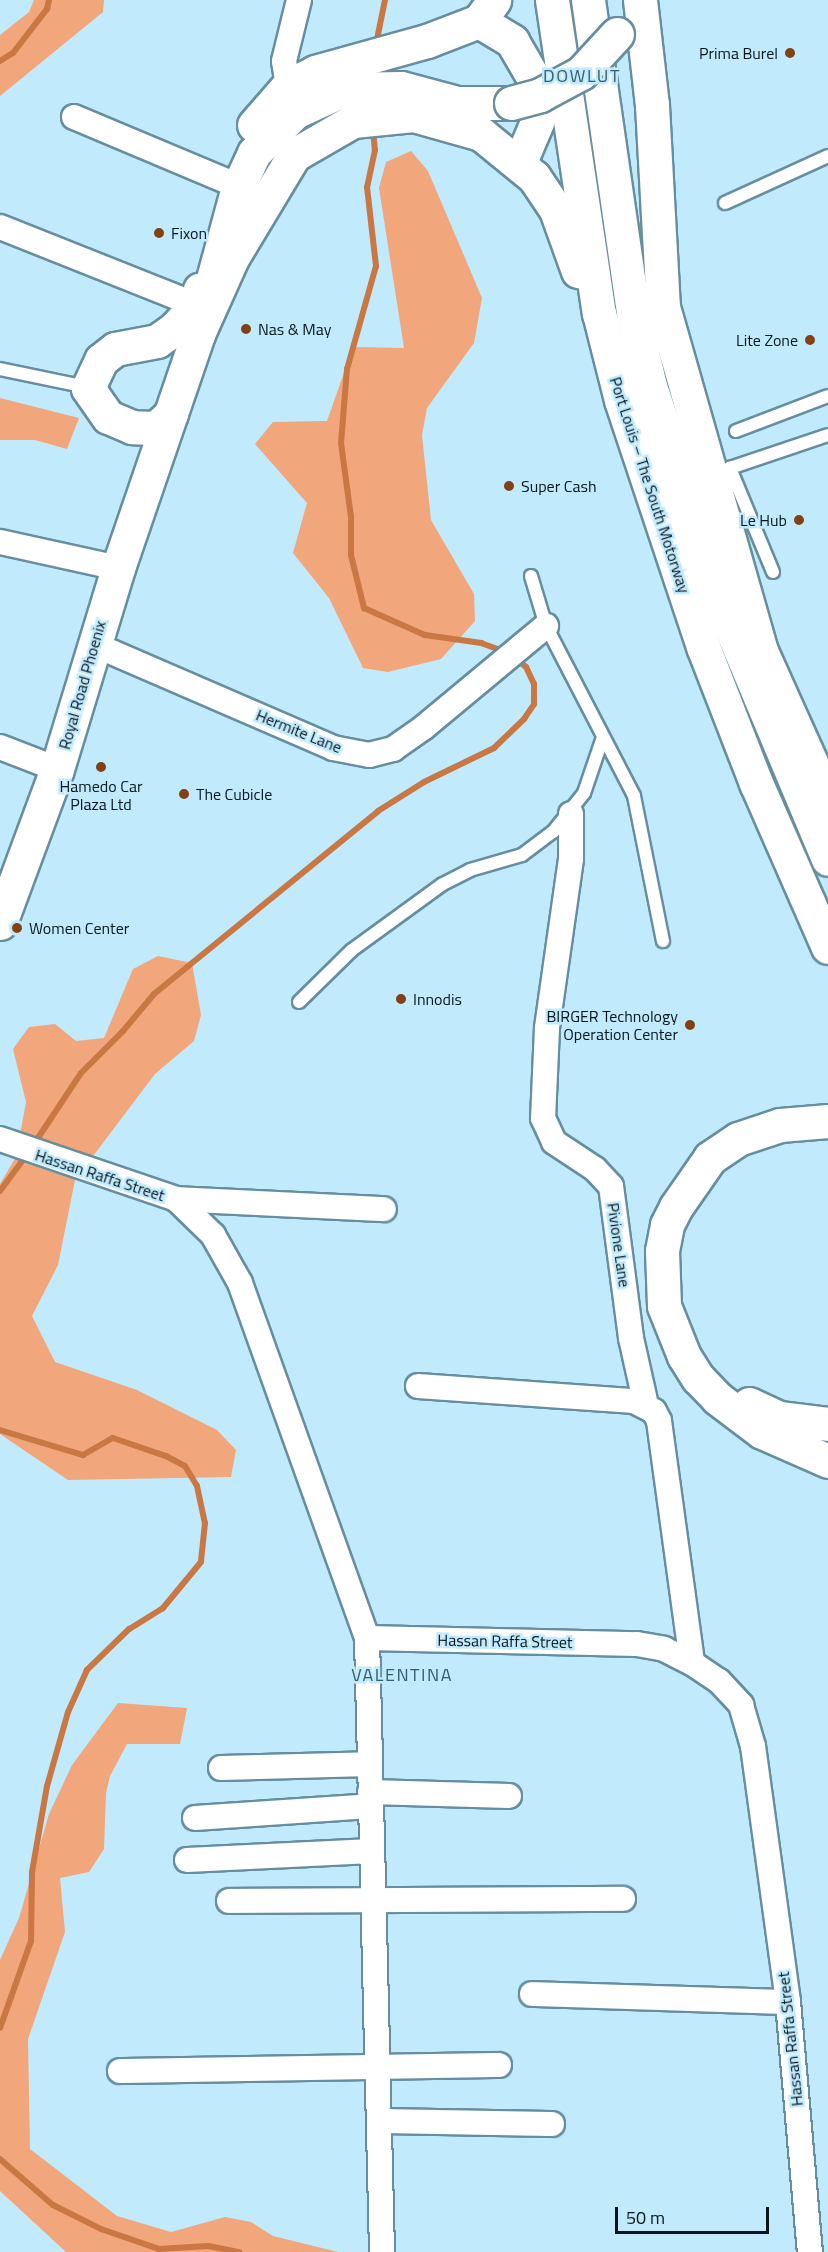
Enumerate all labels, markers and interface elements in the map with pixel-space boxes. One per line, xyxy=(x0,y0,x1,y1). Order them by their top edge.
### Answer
place label: Prima Burel xyxy=(699,43,778,63)
marker: Prima Burel xyxy=(783,46,797,60)
district label: DOWLUT xyxy=(543,65,621,87)
place label: Fixon xyxy=(171,223,207,243)
marker: Fixon xyxy=(152,226,166,240)
place label: Nas & May xyxy=(258,319,331,339)
marker: Nas & May xyxy=(239,322,253,336)
place label: Lite Zone xyxy=(736,330,798,350)
marker: Lite Zone xyxy=(803,333,817,347)
street label: Port Louis – The South Motorway xyxy=(606,374,694,596)
place label: Super Cash xyxy=(521,476,596,496)
marker: Super Cash xyxy=(502,479,516,493)
place label: Le Hub xyxy=(740,510,787,530)
marker: Le Hub xyxy=(792,513,806,527)
street label: Royal Road Phoenix xyxy=(54,618,110,752)
street label: Hermite Lane xyxy=(253,705,345,757)
marker: Hamedo Car Plaza Ltd xyxy=(94,760,108,774)
place label: Hamedo Car Plaza Ltd xyxy=(60,776,142,814)
place label: The Cubicle xyxy=(196,784,272,804)
marker: The Cubicle xyxy=(177,787,191,801)
place label: Women Center xyxy=(29,918,129,938)
marker: Women Center xyxy=(10,921,24,935)
place label: Innodis xyxy=(413,989,462,1009)
marker: Innodis xyxy=(394,992,408,1006)
place label: BIRGER Technology Operation Center xyxy=(547,1006,678,1044)
marker: BIRGER Technology Operation Center xyxy=(683,1018,697,1032)
street label: Hassan Raffa Street xyxy=(33,1145,167,1205)
street label: Pivione Lane xyxy=(604,1201,634,1289)
street label: Hassan Raffa Street xyxy=(437,1630,573,1652)
district label: VALENTINA xyxy=(351,1664,453,1686)
street label: Hassan Raffa Street xyxy=(773,1971,807,2107)
scale bar xyxy=(618,2195,772,2233)
text: 50 m xyxy=(626,2204,665,2231)

